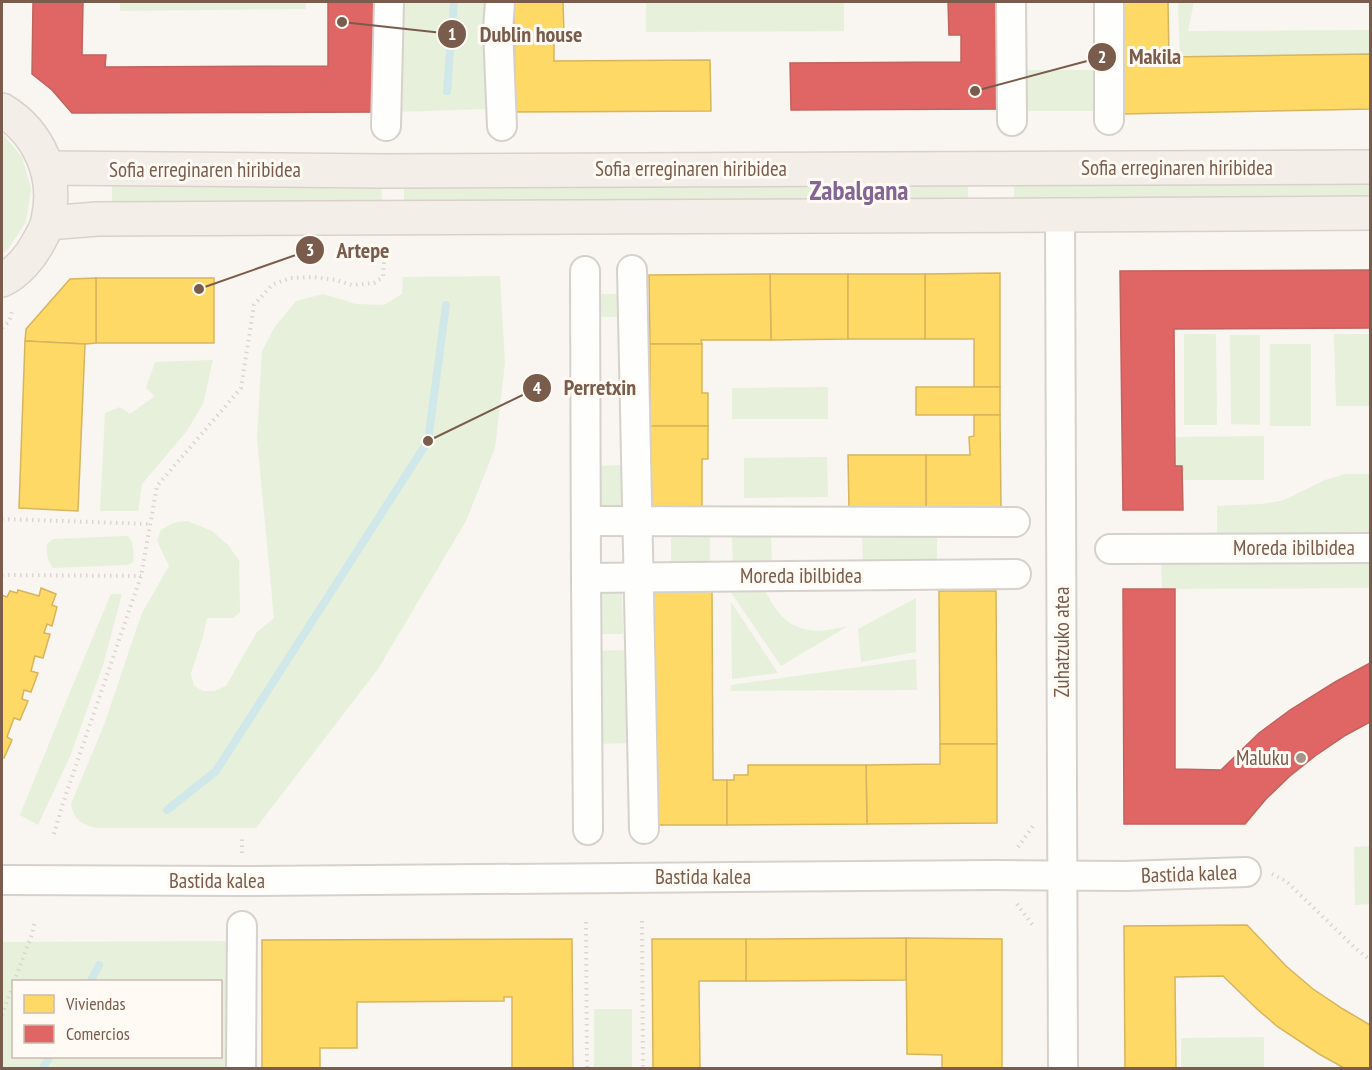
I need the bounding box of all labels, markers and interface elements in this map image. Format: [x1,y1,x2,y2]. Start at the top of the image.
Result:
callout: Dublin house [437,14,594,54]
text: Dublin house [480,20,582,48]
text: 1 [448,22,456,45]
callout: Makila [1087,37,1193,77]
text: Makila [1129,42,1181,70]
text: 2 [1098,45,1106,68]
street label: Sofia erreginaren hiribidea [1081,154,1273,181]
street label: Sofia erreginaren hiribidea [595,155,787,182]
street label: Sofia erreginaren hiribidea [109,156,301,183]
district label: Zabalgana [809,173,909,207]
callout: Artepe [295,230,402,270]
text: Artepe [335,236,390,264]
text: 3 [306,238,314,261]
callout: Perretxin [522,368,648,408]
text: Perretxin [564,373,636,401]
text: 4 [533,376,542,399]
street label: Moreda ibilbidea [1233,534,1355,561]
street label: Moreda ibilbidea [740,562,862,589]
street label: Zuhatzuko atea [1048,587,1075,697]
place label: Maluku [1236,744,1289,771]
marker: Maluku [1294,751,1308,765]
street label: Bastida kalea [1140,858,1238,889]
street label: Bastida kalea [655,863,751,890]
street label: Bastida kalea [169,867,265,894]
legend [12,980,222,1058]
text: Viviendas [65,992,126,1015]
text: Comercios [66,1022,130,1045]

